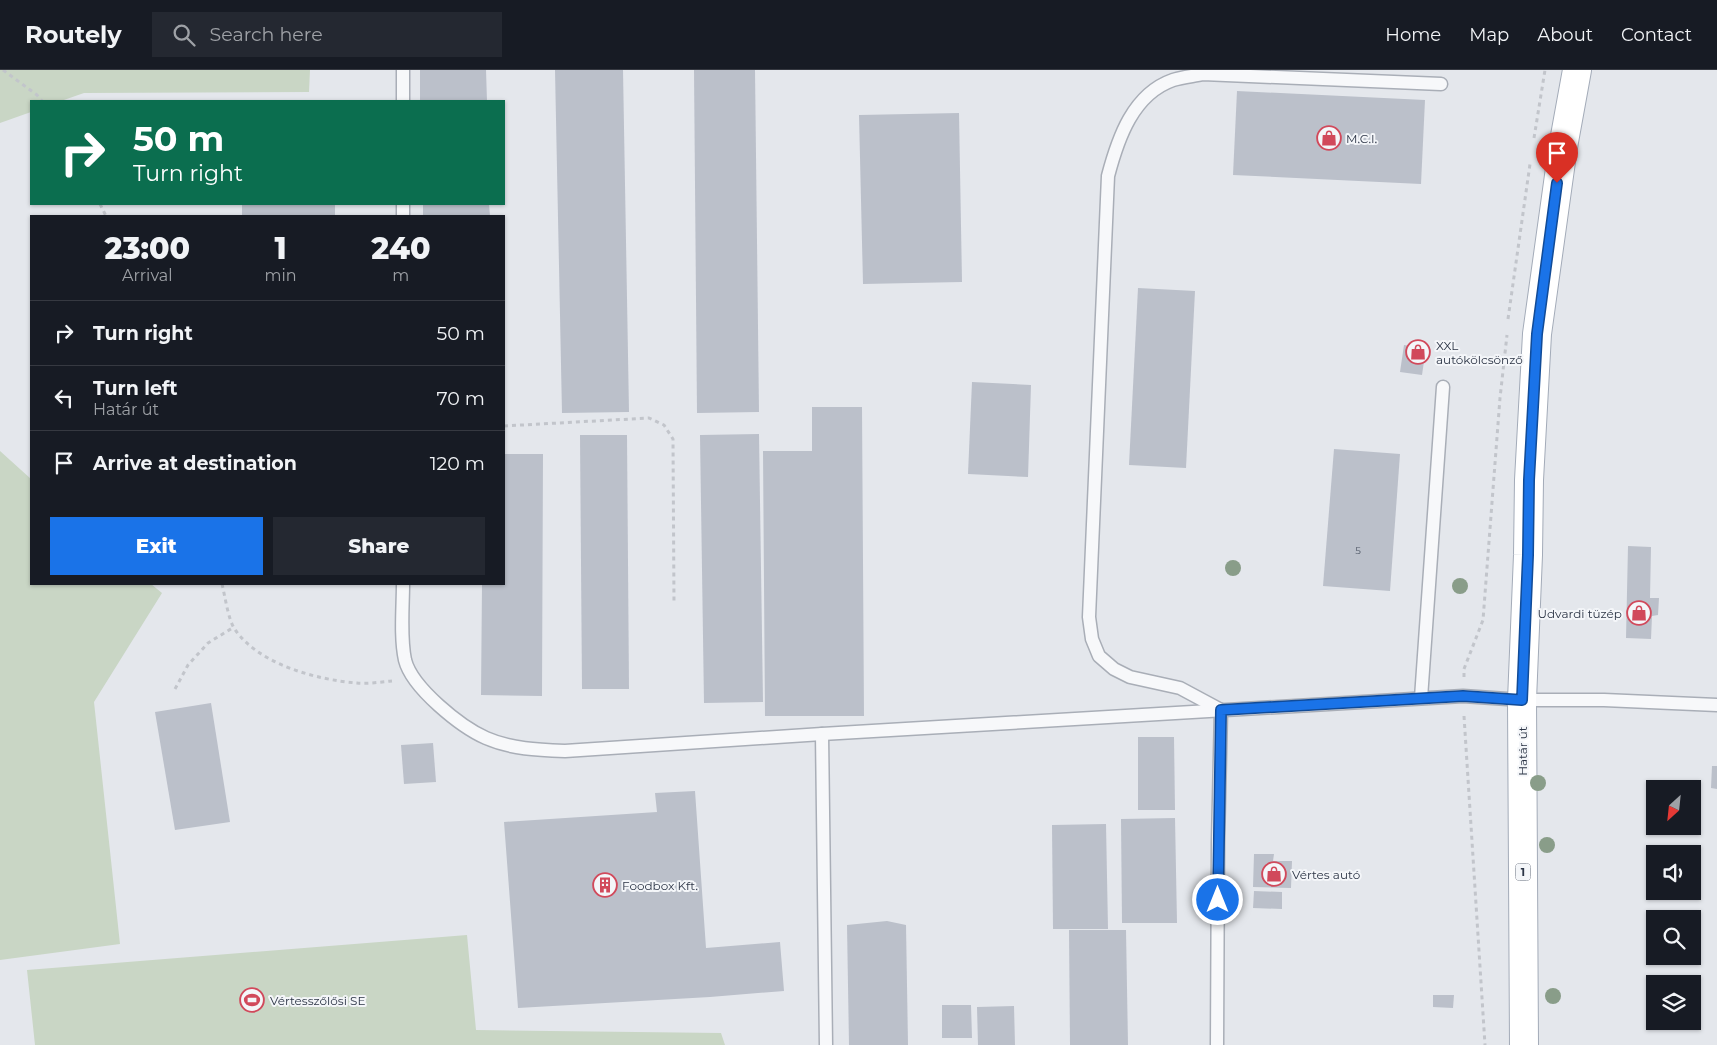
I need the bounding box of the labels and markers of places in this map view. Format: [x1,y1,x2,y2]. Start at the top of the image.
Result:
shop icon: M.C.I. [1316,125,1342,151]
place label: M.C.I. [1346,131,1377,146]
pin [1536,132,1578,183]
place label: XXL autókölcsönző [1436,338,1523,367]
shop icon: XXL autókölcsönző [1405,339,1431,365]
shop icon: Udvardi tüzép [1626,600,1652,626]
place label: Udvardi tüzép [1537,606,1622,621]
shop icon: Vértes autó [1261,861,1287,887]
place label: Vértes autó [1292,867,1360,882]
building icon: Foodbox Kft. [592,872,618,898]
place label: Foodbox Kft. [622,878,698,893]
sports icon: Vértesszőlősi SE [239,987,265,1013]
place label: Vértesszőlősi SE [270,993,366,1008]

